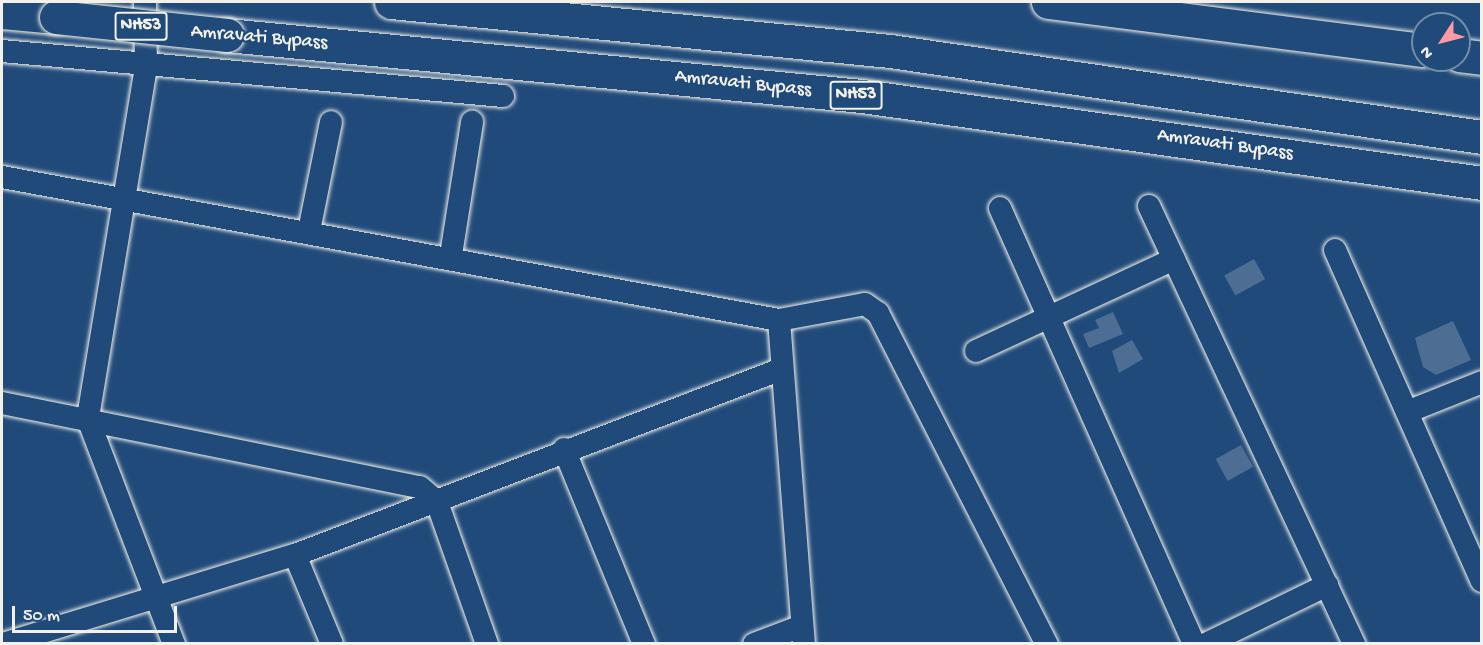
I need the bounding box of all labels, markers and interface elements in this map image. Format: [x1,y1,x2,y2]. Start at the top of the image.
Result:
road number: NH53 [114,11,168,41]
north arrow [1411,12,1471,72]
street label: Amravati Bypass [190,20,328,56]
text: N [1417,42,1438,62]
street label: Amravati Bypass [674,65,812,103]
road number: NH53 [829,80,883,110]
street label: Amravati Bypass [1155,124,1295,166]
scale bar [15,594,180,632]
text: 50 m [23,606,60,627]

